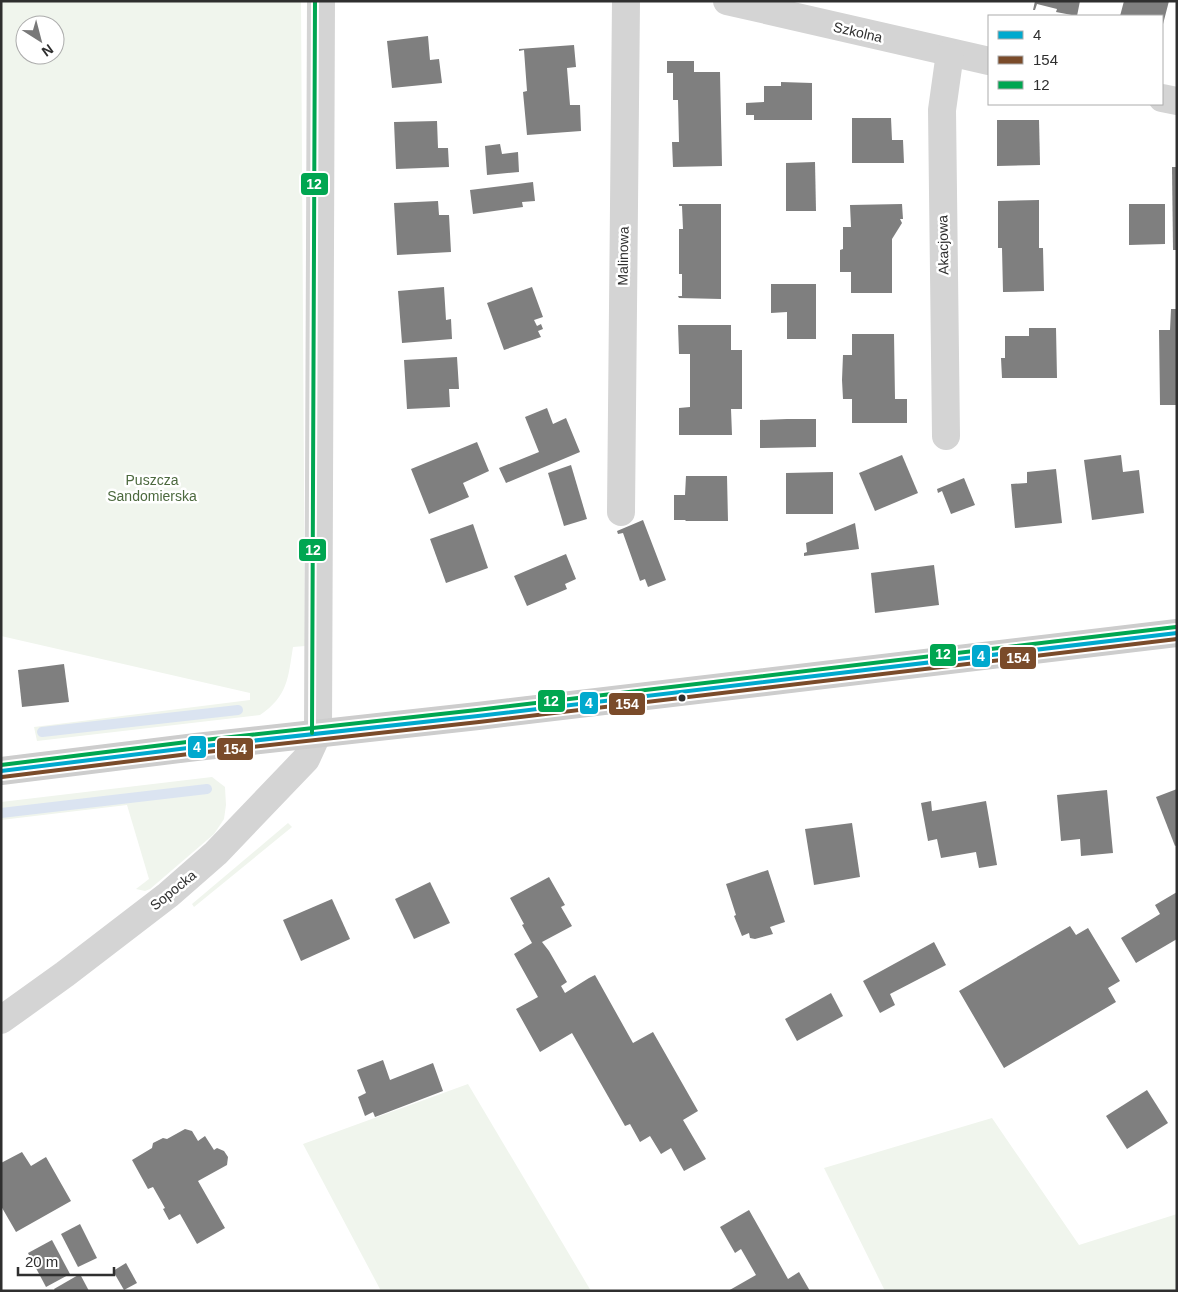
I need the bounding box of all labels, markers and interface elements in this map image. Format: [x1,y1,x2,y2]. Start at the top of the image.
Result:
north arrow [15,15,65,65]
legend [988,15,1163,105]
street label: Szkolna [832,19,884,45]
text: 4 [1033,26,1041,43]
text: N [39,41,56,60]
text: 154 [1033,51,1058,68]
text: 12 [1033,76,1050,93]
line badge: 12 [300,172,329,196]
text: 12 [306,176,322,192]
street label: Akacjowa [934,215,952,275]
street label: Malinowa [614,226,632,286]
park label: Puszcza Sandomierska [107,472,197,504]
line badge: 12 [298,538,327,562]
text: 12 [305,542,321,558]
line badge: 12 [929,643,957,667]
line badge: 4 [971,644,991,668]
text: 12 [935,646,951,662]
line badge: 154 [999,646,1037,670]
text: 4 [977,648,985,664]
text: 154 [1006,650,1030,666]
line badge: 12 [537,689,566,713]
line badge: 4 [579,691,599,715]
line badge: 154 [608,692,646,716]
text: 12 [543,693,559,709]
unlabelled marker [677,693,687,703]
text: 4 [585,695,593,711]
text: 154 [615,696,639,712]
line badge: 4 [187,735,207,759]
line badge: 154 [216,737,254,761]
text: 4 [193,739,201,755]
text: 154 [223,741,247,757]
street label: Sopocka [147,867,199,913]
scale bar [18,1244,114,1276]
text: 20 m [25,1253,58,1270]

